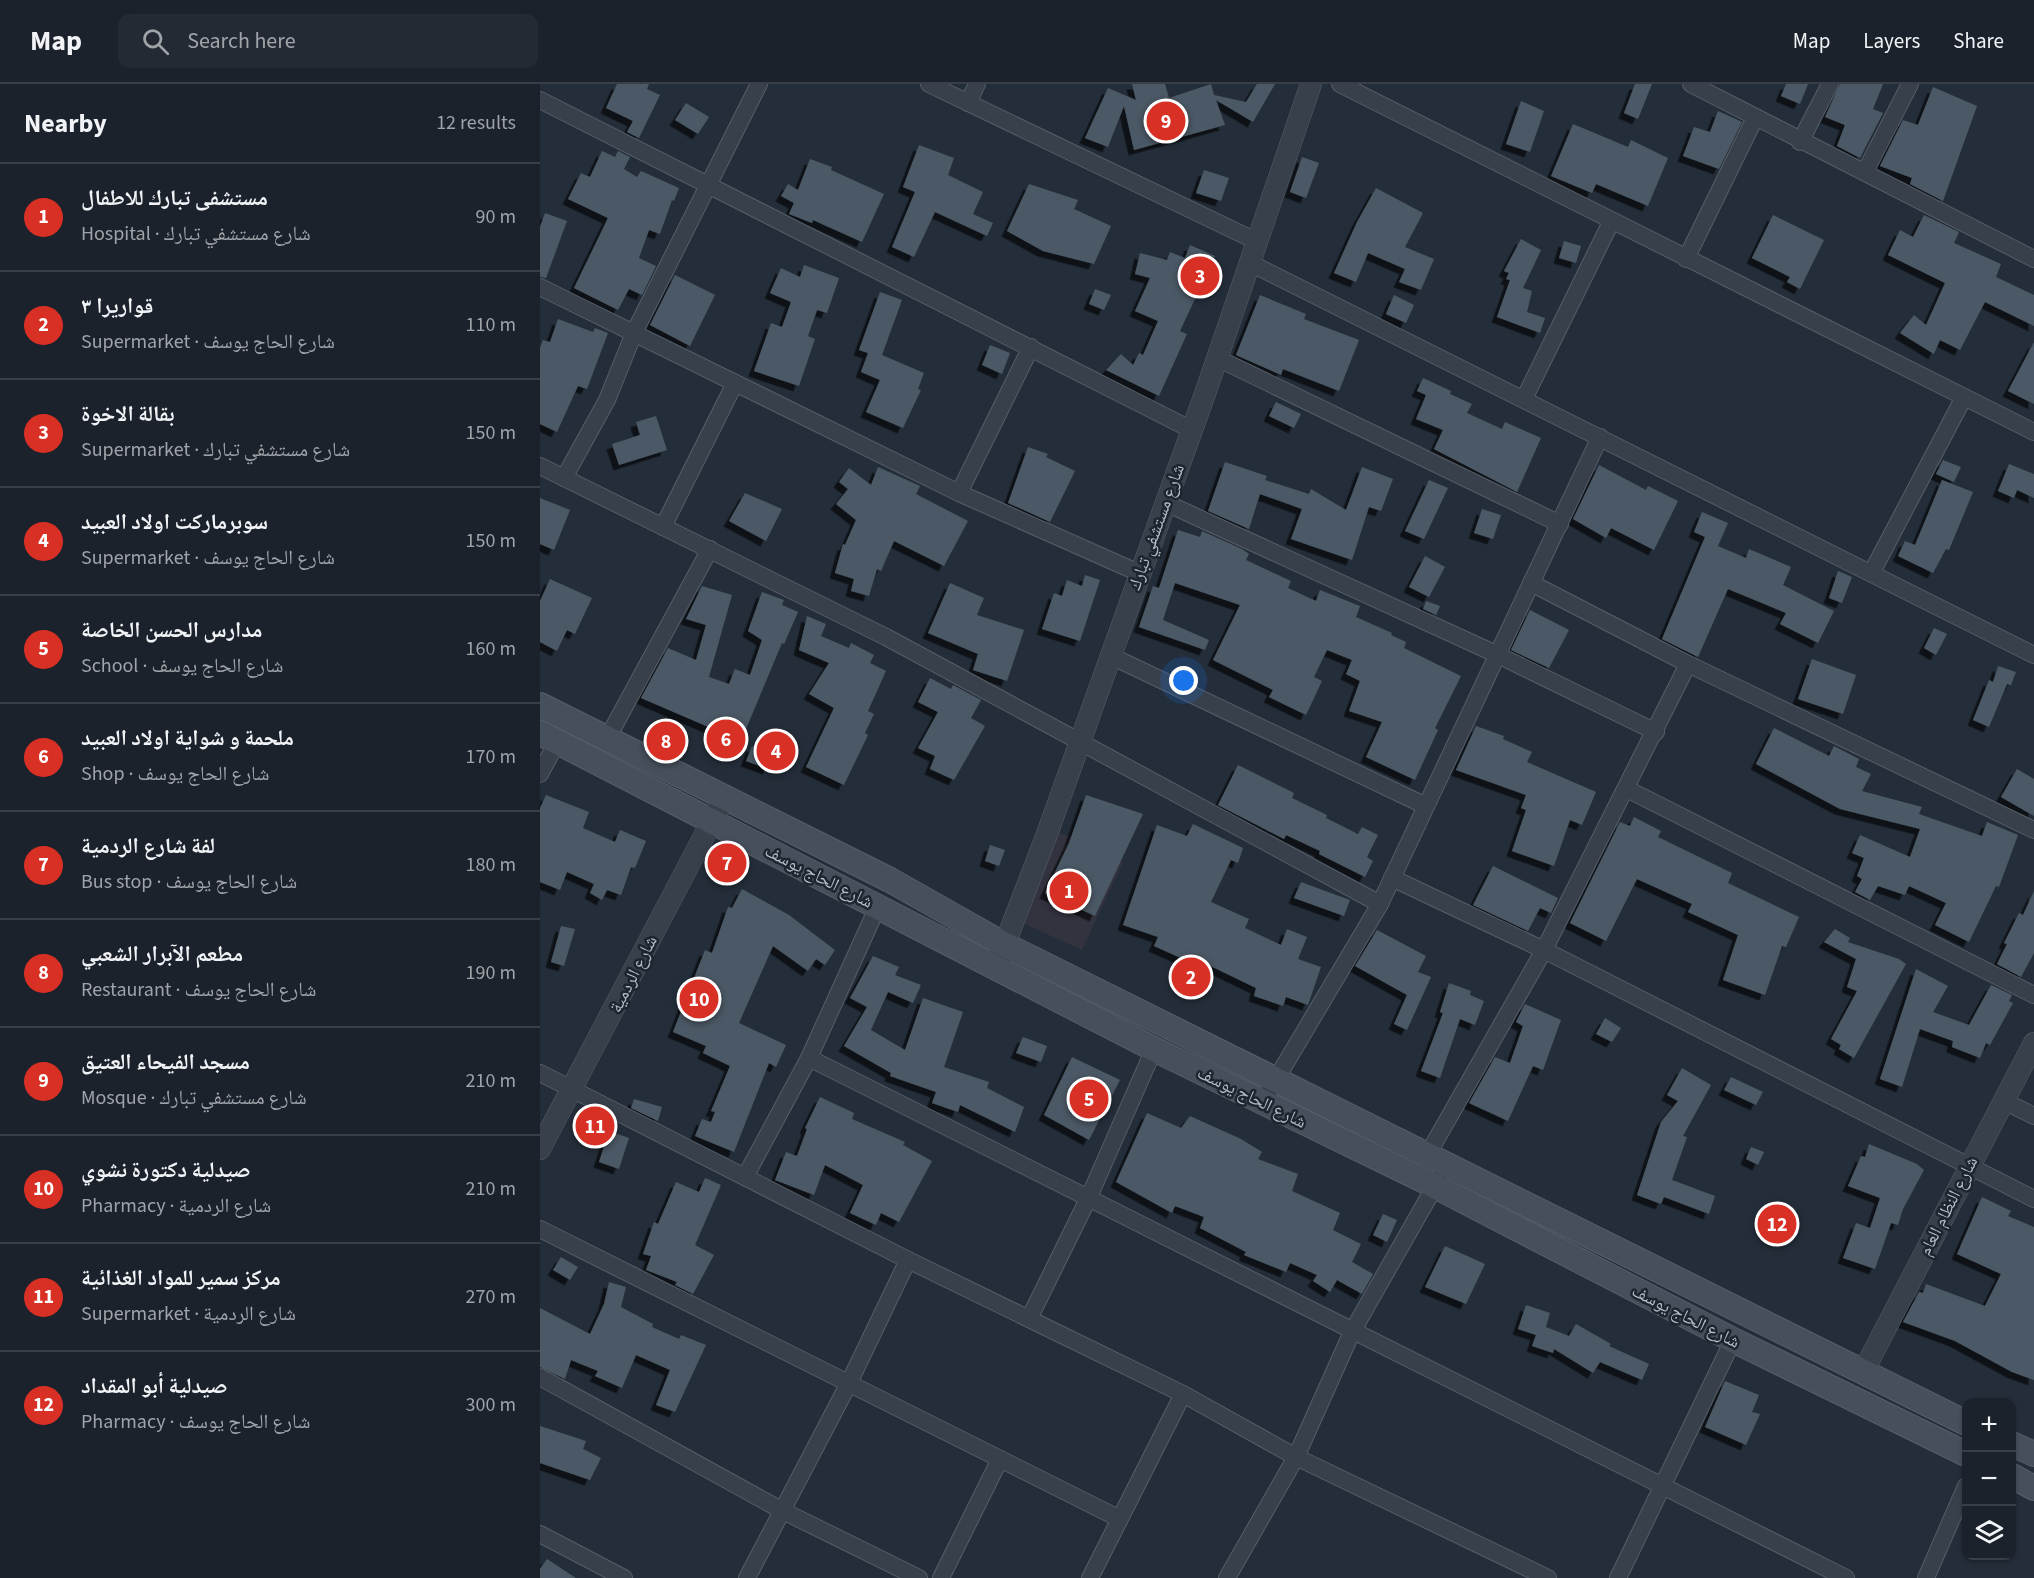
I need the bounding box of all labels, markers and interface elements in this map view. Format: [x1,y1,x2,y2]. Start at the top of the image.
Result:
search box [118,14,538,68]
text: Map [30,21,82,61]
icon: search [139,25,172,58]
text: Search here [187,25,296,57]
text: Map [1793,26,1830,56]
text: Layers [1863,26,1920,56]
text: Share [1953,26,2004,56]
pin: 9 [1146,99,1186,144]
text: Nearby [24,105,107,142]
text: 12 results [436,109,516,137]
text: مستشفى تبارك للاطفال [81,182,268,214]
text: 1 [38,203,49,231]
text: 90 m [476,203,516,231]
text: Hospital · شارع مستشفي تبارك [81,220,311,248]
pin: 3 [1180,254,1220,298]
text: قواريرا ٣ [81,290,153,322]
text: 2 [38,311,49,339]
text: 110 m [466,311,516,339]
text: Supermarket · شارع الحاج يوسف [81,328,335,356]
text: بقالة الاخوة [81,398,175,430]
text: 3 [38,419,49,447]
text: 150 m [466,419,516,447]
text: Supermarket · شارع مستشفي تبارك [81,436,350,464]
street label: شارع مستشفي تبارك [1122,461,1192,594]
text: سوبرماركت اولاد العبيد [81,506,268,538]
text: 4 [38,527,49,555]
text: 150 m [466,527,516,555]
text: Supermarket · شارع الحاج يوسف [81,544,335,572]
text: مدارس الحسن الخاصة [81,614,262,646]
text: 5 [38,635,49,663]
text: 160 m [466,635,516,663]
text: School · شارع الحاج يوسف [81,652,283,680]
your location [1169,666,1198,695]
pin: 6 [706,716,746,762]
pin: 8 [646,718,686,764]
text: ملحمة و شواية اولاد العبيد [81,722,294,754]
pin: 4 [756,728,796,774]
text: 6 [38,743,49,771]
text: 170 m [466,743,516,771]
text: Shop · شارع الحاج يوسف [81,760,269,788]
text: لفة شارع الردمية [81,830,215,862]
street label: شارع الحاج يوسف [760,838,877,915]
pin: 7 [708,840,747,886]
text: 7 [38,851,49,879]
text: 180 m [466,851,516,879]
text: Bus stop · شارع الحاج يوسف [81,868,297,896]
pin: 1 [1050,868,1088,914]
street label: شارع الردمية [603,931,664,1017]
text: مطعم الآبرار الشعبي [81,938,243,970]
pin: 2 [1172,954,1210,1000]
text: 8 [38,959,49,987]
text: 190 m [466,959,516,987]
text: Restaurant · شارع الحاج يوسف [81,976,316,1004]
pin: 10 [680,976,718,1022]
text: مسجد الفيحاء العتيق [81,1046,250,1078]
street label: شارع الحاج يوسف [1193,1060,1311,1135]
text: 9 [38,1067,49,1095]
text: 210 m [466,1067,516,1095]
pin: 5 [1070,1076,1108,1122]
text: Mosque · شارع مستشفي تبارك [81,1084,307,1112]
pin: 11 [576,1104,614,1148]
street label: شارع النظام العام [1913,1152,1984,1260]
text: صيدلية دكتورة نشوي [81,1154,251,1186]
text: 10 [33,1175,54,1203]
text: 210 m [466,1175,516,1203]
text: Pharmacy · شارع الردمية [81,1192,271,1220]
pin: 12 [1758,1202,1796,1246]
text: مركز سمير للمواد الغذائية [81,1262,281,1294]
street label: شارع الحاج يوسف [1627,1278,1744,1355]
text: 11 [33,1283,54,1311]
text: 270 m [466,1283,516,1311]
text: Supermarket · شارع الردمية [81,1300,296,1328]
text: صيدلية أبو المقداد [81,1370,228,1402]
text: 12 [33,1391,54,1419]
text: 300 m [466,1391,516,1419]
map controls [1962,1398,2016,1560]
button: + [1962,1398,2016,1452]
text: Pharmacy · شارع الحاج يوسف [81,1408,310,1436]
button: − [1962,1452,2016,1506]
button: layers [1962,1506,2016,1560]

